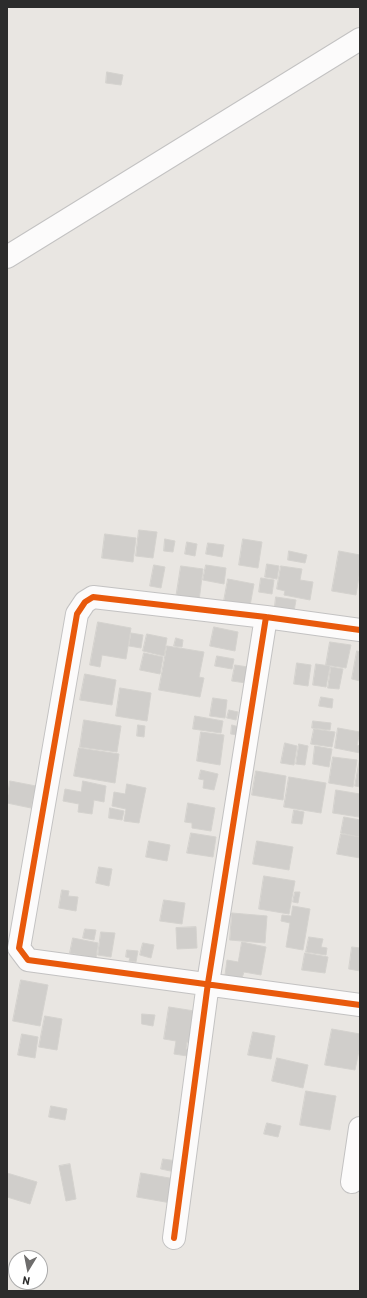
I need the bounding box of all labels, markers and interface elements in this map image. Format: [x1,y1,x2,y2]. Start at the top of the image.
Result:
north arrow [8,1250,48,1290]
text: N [21,1274,31,1288]

